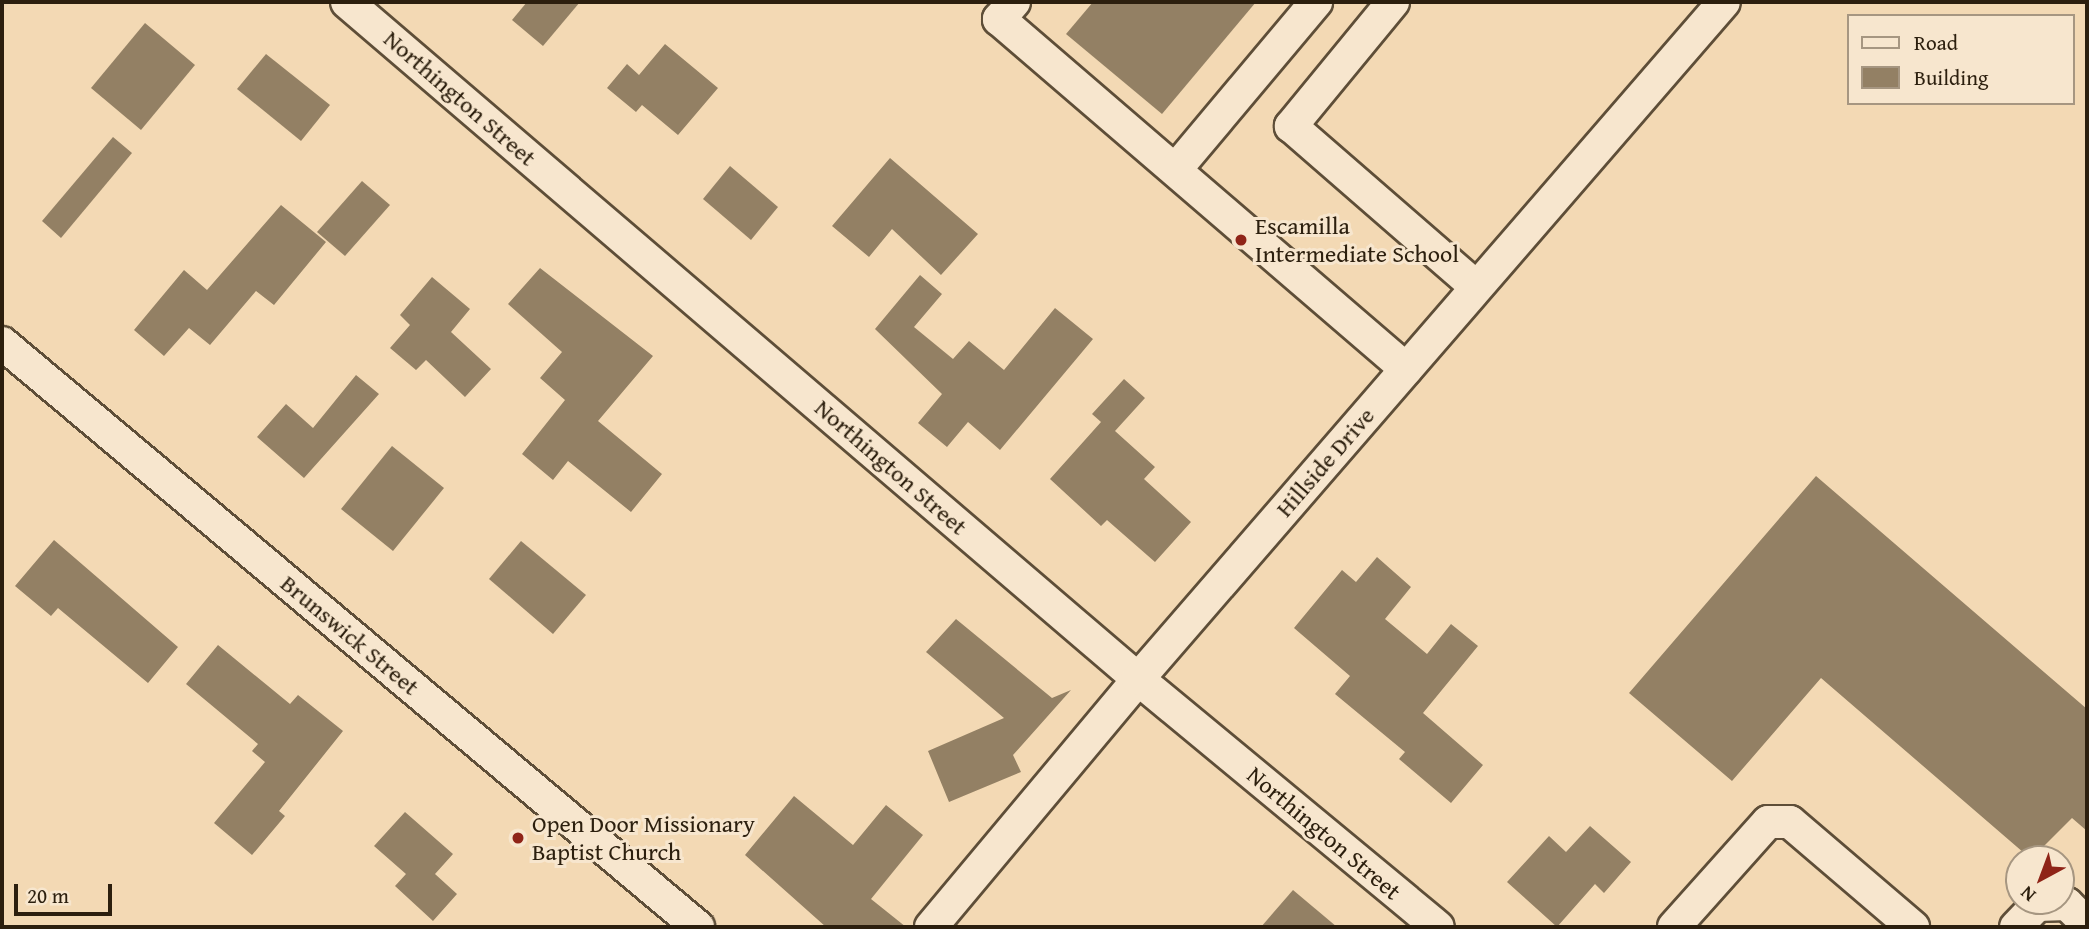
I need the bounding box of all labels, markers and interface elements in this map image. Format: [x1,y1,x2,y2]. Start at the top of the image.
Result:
legend [1848,14,2075,105]
street label: Northington Street [378,24,542,172]
text: Road [1914,27,1958,58]
text: Building [1914,62,1988,93]
place label: Escamilla Intermediate School [1255,212,1459,268]
marker: Escamilla Intermediate School [1233,232,1249,248]
street label: Northington Street [809,393,973,541]
street label: Hillside Drive [1270,401,1380,523]
street label: Brunswick Street [275,569,425,701]
street label: Northington Street [1241,760,1407,906]
place label: Open Door Missionary Baptist Church [532,810,755,866]
marker: Open Door Missionary Baptist Church [510,830,526,846]
north arrow [2005,845,2075,915]
scale bar [18,870,116,914]
text: 20 m [27,880,69,911]
text: N [2014,880,2042,909]

